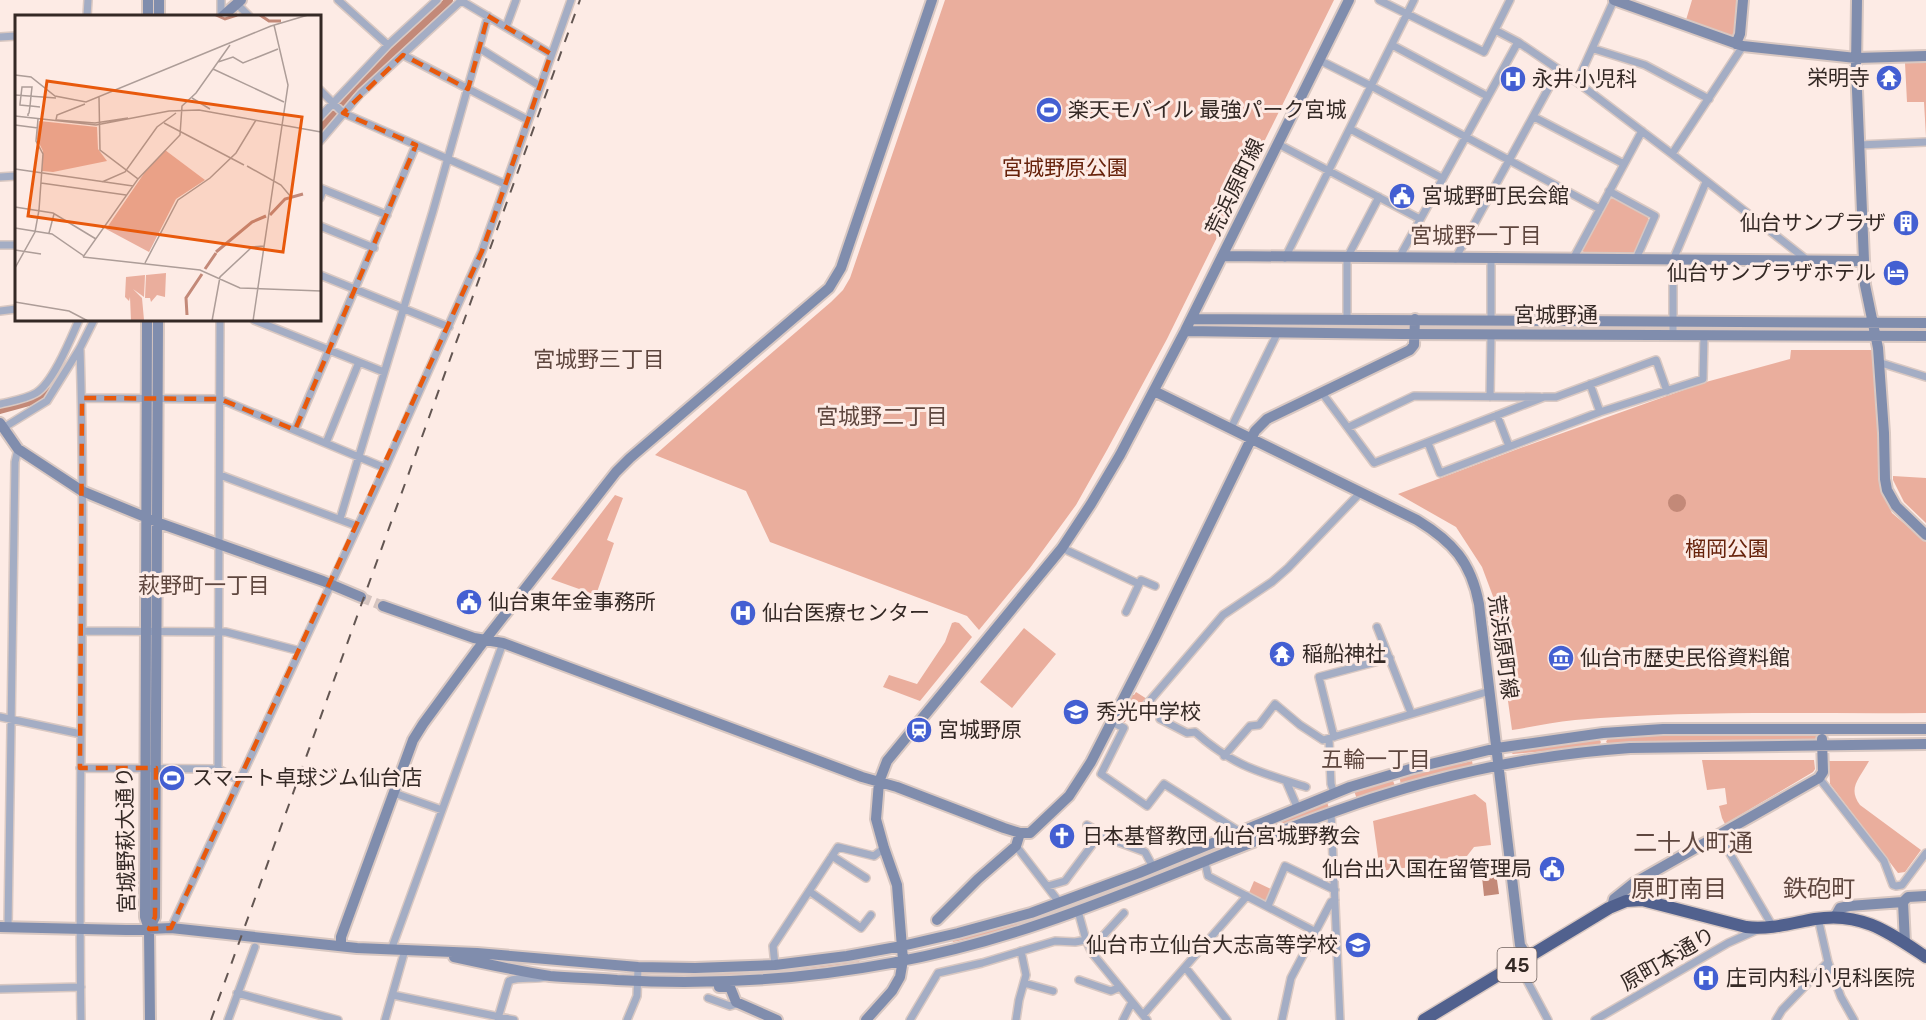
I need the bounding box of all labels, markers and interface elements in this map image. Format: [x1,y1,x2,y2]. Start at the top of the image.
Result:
inset map [15,15,321,321]
temple icon: 栄明寺 [1874,63,1904,93]
hospital icon: 永井小児科 [1498,64,1528,94]
place label: 栄明寺 [1807,64,1870,92]
place label: 永井小児科 [1532,65,1637,93]
sports icon: 楽天モバイル 最強パーク宮城 [1034,95,1064,125]
place label: 楽天モバイル 最強パーク宮城 [1068,96,1347,124]
street label: 荒浜原町線 [1199,134,1271,240]
park label: 宮城野原公園 [1002,154,1128,182]
public building icon: 宮城野町民会館 [1387,181,1417,211]
place label: 宮城野町民会館 [1422,182,1569,210]
building icon: 仙台サンプラザ [1891,208,1921,238]
place label: 仙台サンプラザ [1740,209,1886,237]
district label: 宮城野一丁目 [1410,221,1542,250]
hotel icon: 仙台サンプラザホテル [1881,258,1911,288]
place label: 仙台サンプラザホテル [1667,259,1876,287]
street label: 宮城野通 [1514,301,1598,329]
district label: 宮城野三丁目 [533,345,665,374]
district label: 宮城野二丁目 [816,402,948,431]
park label: 榴岡公園 [1685,535,1769,563]
district label: 萩野町一丁目 [138,571,270,600]
public building icon: 仙台東年金事務所 [454,587,484,617]
place label: 仙台東年金事務所 [488,588,656,616]
street label: 荒浜原町線 [1482,593,1524,701]
hospital icon: 仙台医療センター [728,598,758,628]
place label: 仙台医療センター [762,599,930,627]
temple icon: 稲船神社 [1267,639,1297,669]
place label: 稲船神社 [1302,640,1386,668]
museum icon: 仙台市歴史民俗資料館 [1546,643,1576,673]
place label: 仙台市歴史民俗資料館 [1580,644,1790,672]
school or university icon: 秀光中学校 [1061,697,1091,727]
place label: 秀光中学校 [1096,698,1201,726]
station icon: 宮城野原 [904,715,934,745]
place label: 宮城野原 [938,716,1022,744]
district label: 五輪一丁目 [1321,745,1431,774]
sports icon: スマート卓球ジム仙台店 [157,763,187,793]
place label: スマート卓球ジム仙台店 [192,764,422,792]
street label: 宮城野萩大通り [111,766,141,914]
church icon: 日本基督教団 仙台宮城野教会 [1047,821,1077,851]
place label: 日本基督教団 仙台宮城野教会 [1082,822,1361,850]
district label: 二十人町通 [1633,827,1753,858]
public building icon: 仙台出入国在留管理局 [1537,854,1567,884]
place label: 仙台出入国在留管理局 [1322,855,1532,883]
district label: 原町南目 [1631,873,1727,904]
district label: 鉄砲町 [1783,873,1855,904]
street label: 原町本通り [1616,921,1720,997]
school or university icon: 仙台市立仙台大志高等学校 [1343,930,1373,960]
place label: 仙台市立仙台大志高等学校 [1086,931,1338,959]
road number: 45 [1498,948,1537,982]
hospital icon: 庄司内科小児科医院 [1691,963,1721,993]
place label: 庄司内科小児科医院 [1726,964,1915,992]

